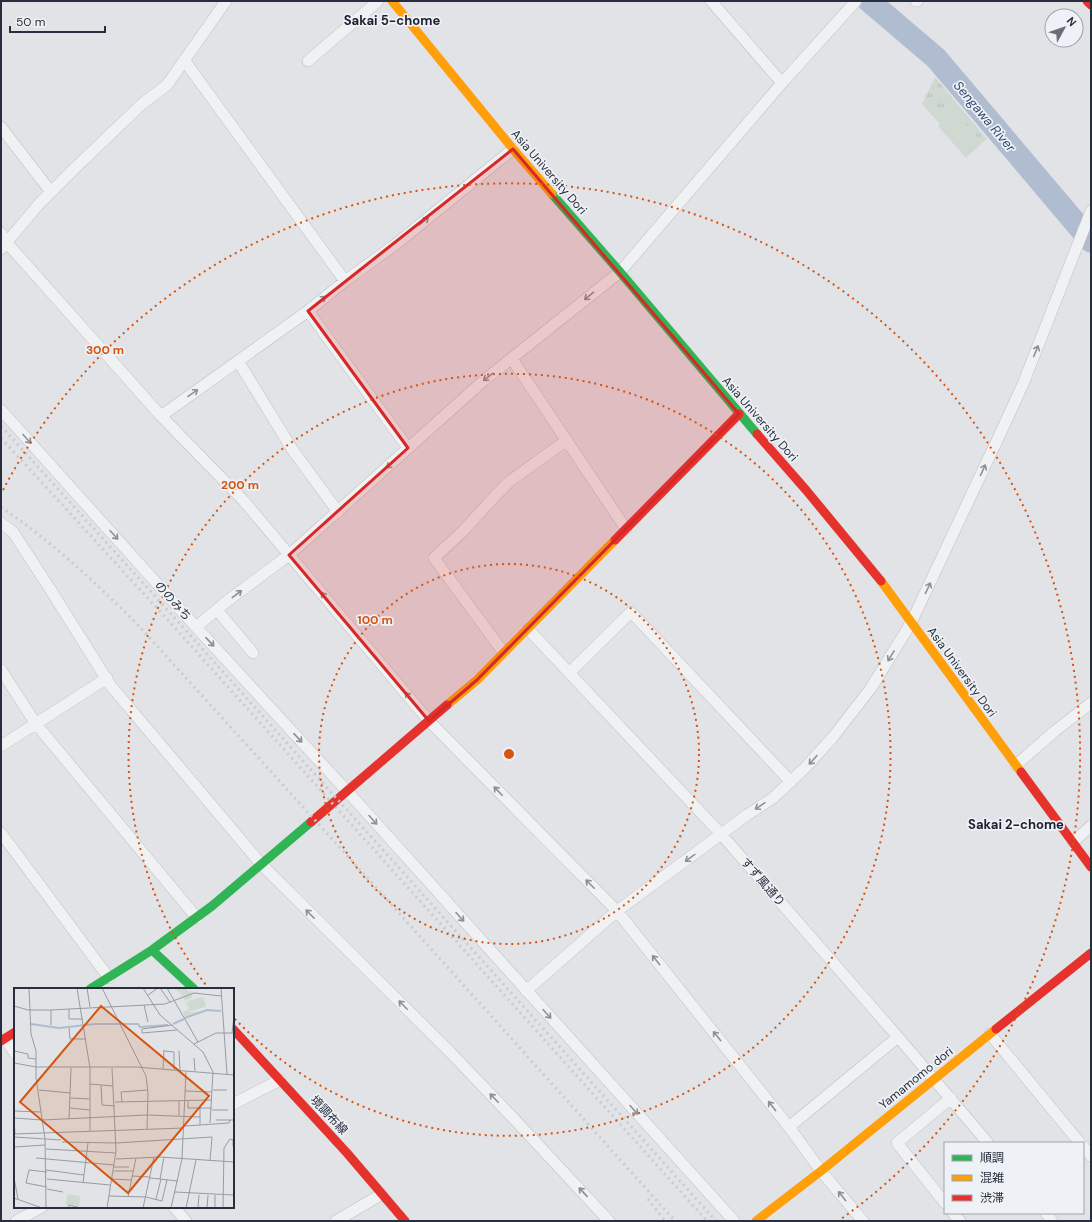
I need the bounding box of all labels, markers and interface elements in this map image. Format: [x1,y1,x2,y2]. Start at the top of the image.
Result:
scale bar [10,8,105,34]
north arrow [1044,8,1084,48]
district label: Sakai 5-chome [344,12,440,29]
text: 50 m [16,14,45,30]
text: N [1064,14,1080,29]
water label: Sengawa River [950,77,1020,156]
street label: Asia University Dori [508,126,590,218]
one-way arrow [418,217,429,226]
one-way arrow [584,292,595,301]
one-way arrow [315,296,326,305]
text: 300 m [86,342,124,358]
one-way arrow [1033,346,1040,358]
one-way arrow [482,373,493,382]
street label: Asia University Dori [719,373,801,465]
one-way arrow [187,389,198,397]
one-way arrow [22,433,31,443]
one-way arrow [386,459,396,468]
one-way arrow [980,464,987,476]
text: 200 m [221,477,259,493]
one-way arrow [109,530,119,540]
street label: ののみち [151,578,195,624]
one-way arrow [925,582,932,594]
one-way arrow [232,590,243,598]
one-way arrow [321,592,330,603]
text: 100 m [357,612,393,628]
street label: Asia University Dori [924,624,1000,720]
one-way arrow [206,637,215,648]
one-way arrow [887,650,895,661]
one-way arrow [405,692,414,702]
one-way arrow [293,733,303,743]
centre of rings [502,747,516,761]
one-way arrow [808,754,817,765]
one-way arrow [493,786,503,796]
one-way arrow [754,803,766,811]
one-way arrow [369,815,378,826]
district label: Sakai 2-chome [968,816,1064,833]
one-way arrow [684,853,695,862]
street label: すず風通り [737,854,789,910]
one-way arrow [585,879,595,889]
one-way arrow [305,909,315,919]
one-way arrow [455,912,465,922]
one-way arrow [651,954,660,965]
inset map [14,988,234,1208]
one-way arrow [398,1000,408,1010]
one-way arrow [542,1009,552,1019]
one-way arrow [712,1030,721,1041]
street label: Yamamomo dori [876,1043,956,1113]
street label: 境調布線 [307,1092,351,1138]
one-way arrow [489,1093,499,1103]
one-way arrow [768,1101,777,1112]
one-way arrow [629,1105,638,1115]
legend [944,1142,1084,1214]
text: 順調 [980,1150,1004,1166]
text: 混雑 [980,1170,1004,1186]
one-way arrow [578,1187,588,1197]
one-way arrow [838,1190,847,1201]
text: 渋滞 [980,1190,1004,1206]

